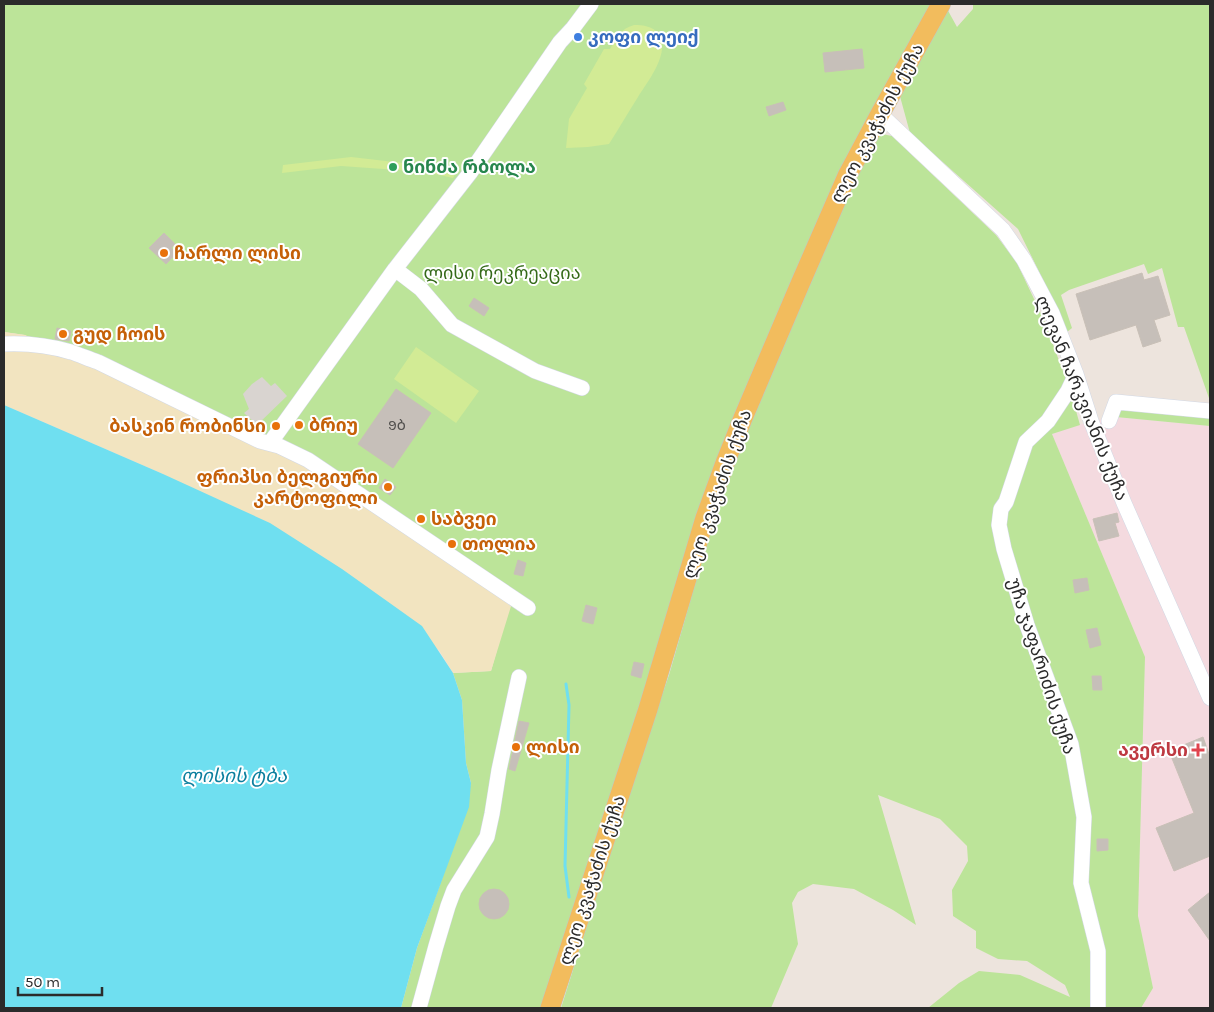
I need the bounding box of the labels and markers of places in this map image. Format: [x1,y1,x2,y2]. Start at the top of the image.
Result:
place label: კოფი ლეიქ [588,26,699,48]
marker: კოფი ლეიქ [572,31,584,43]
place label: ნინძა რბოლა [403,156,536,178]
marker: ნინძა რბოლა [387,161,399,173]
place label: ჩარლი ლისი [174,242,301,264]
marker: ჩარლი ლისი [158,247,170,259]
place label: გუდ ჩოის [73,323,165,345]
marker: გუდ ჩოის [57,328,69,340]
place label: ბრიუ [309,414,358,436]
place label: ბასკინ რობინსი [109,415,266,437]
marker: ბრიუ [293,419,305,431]
marker: ბასკინ რობინსი [270,420,282,432]
place label: ფრიპსი ბელგიური კარტოფილი [197,466,378,509]
marker: ფრიპსი ბელგიური კარტოფილი [382,481,394,493]
place label: საბვეი [431,508,497,530]
marker: საბვეი [415,513,427,525]
place label: თოლია [462,533,536,555]
marker: თოლია [446,538,458,550]
place label: ლისი [526,736,580,758]
place label: ავერსი [1118,739,1188,761]
marker: ლისი [510,741,522,753]
marker: ავერსი [1192,744,1204,756]

